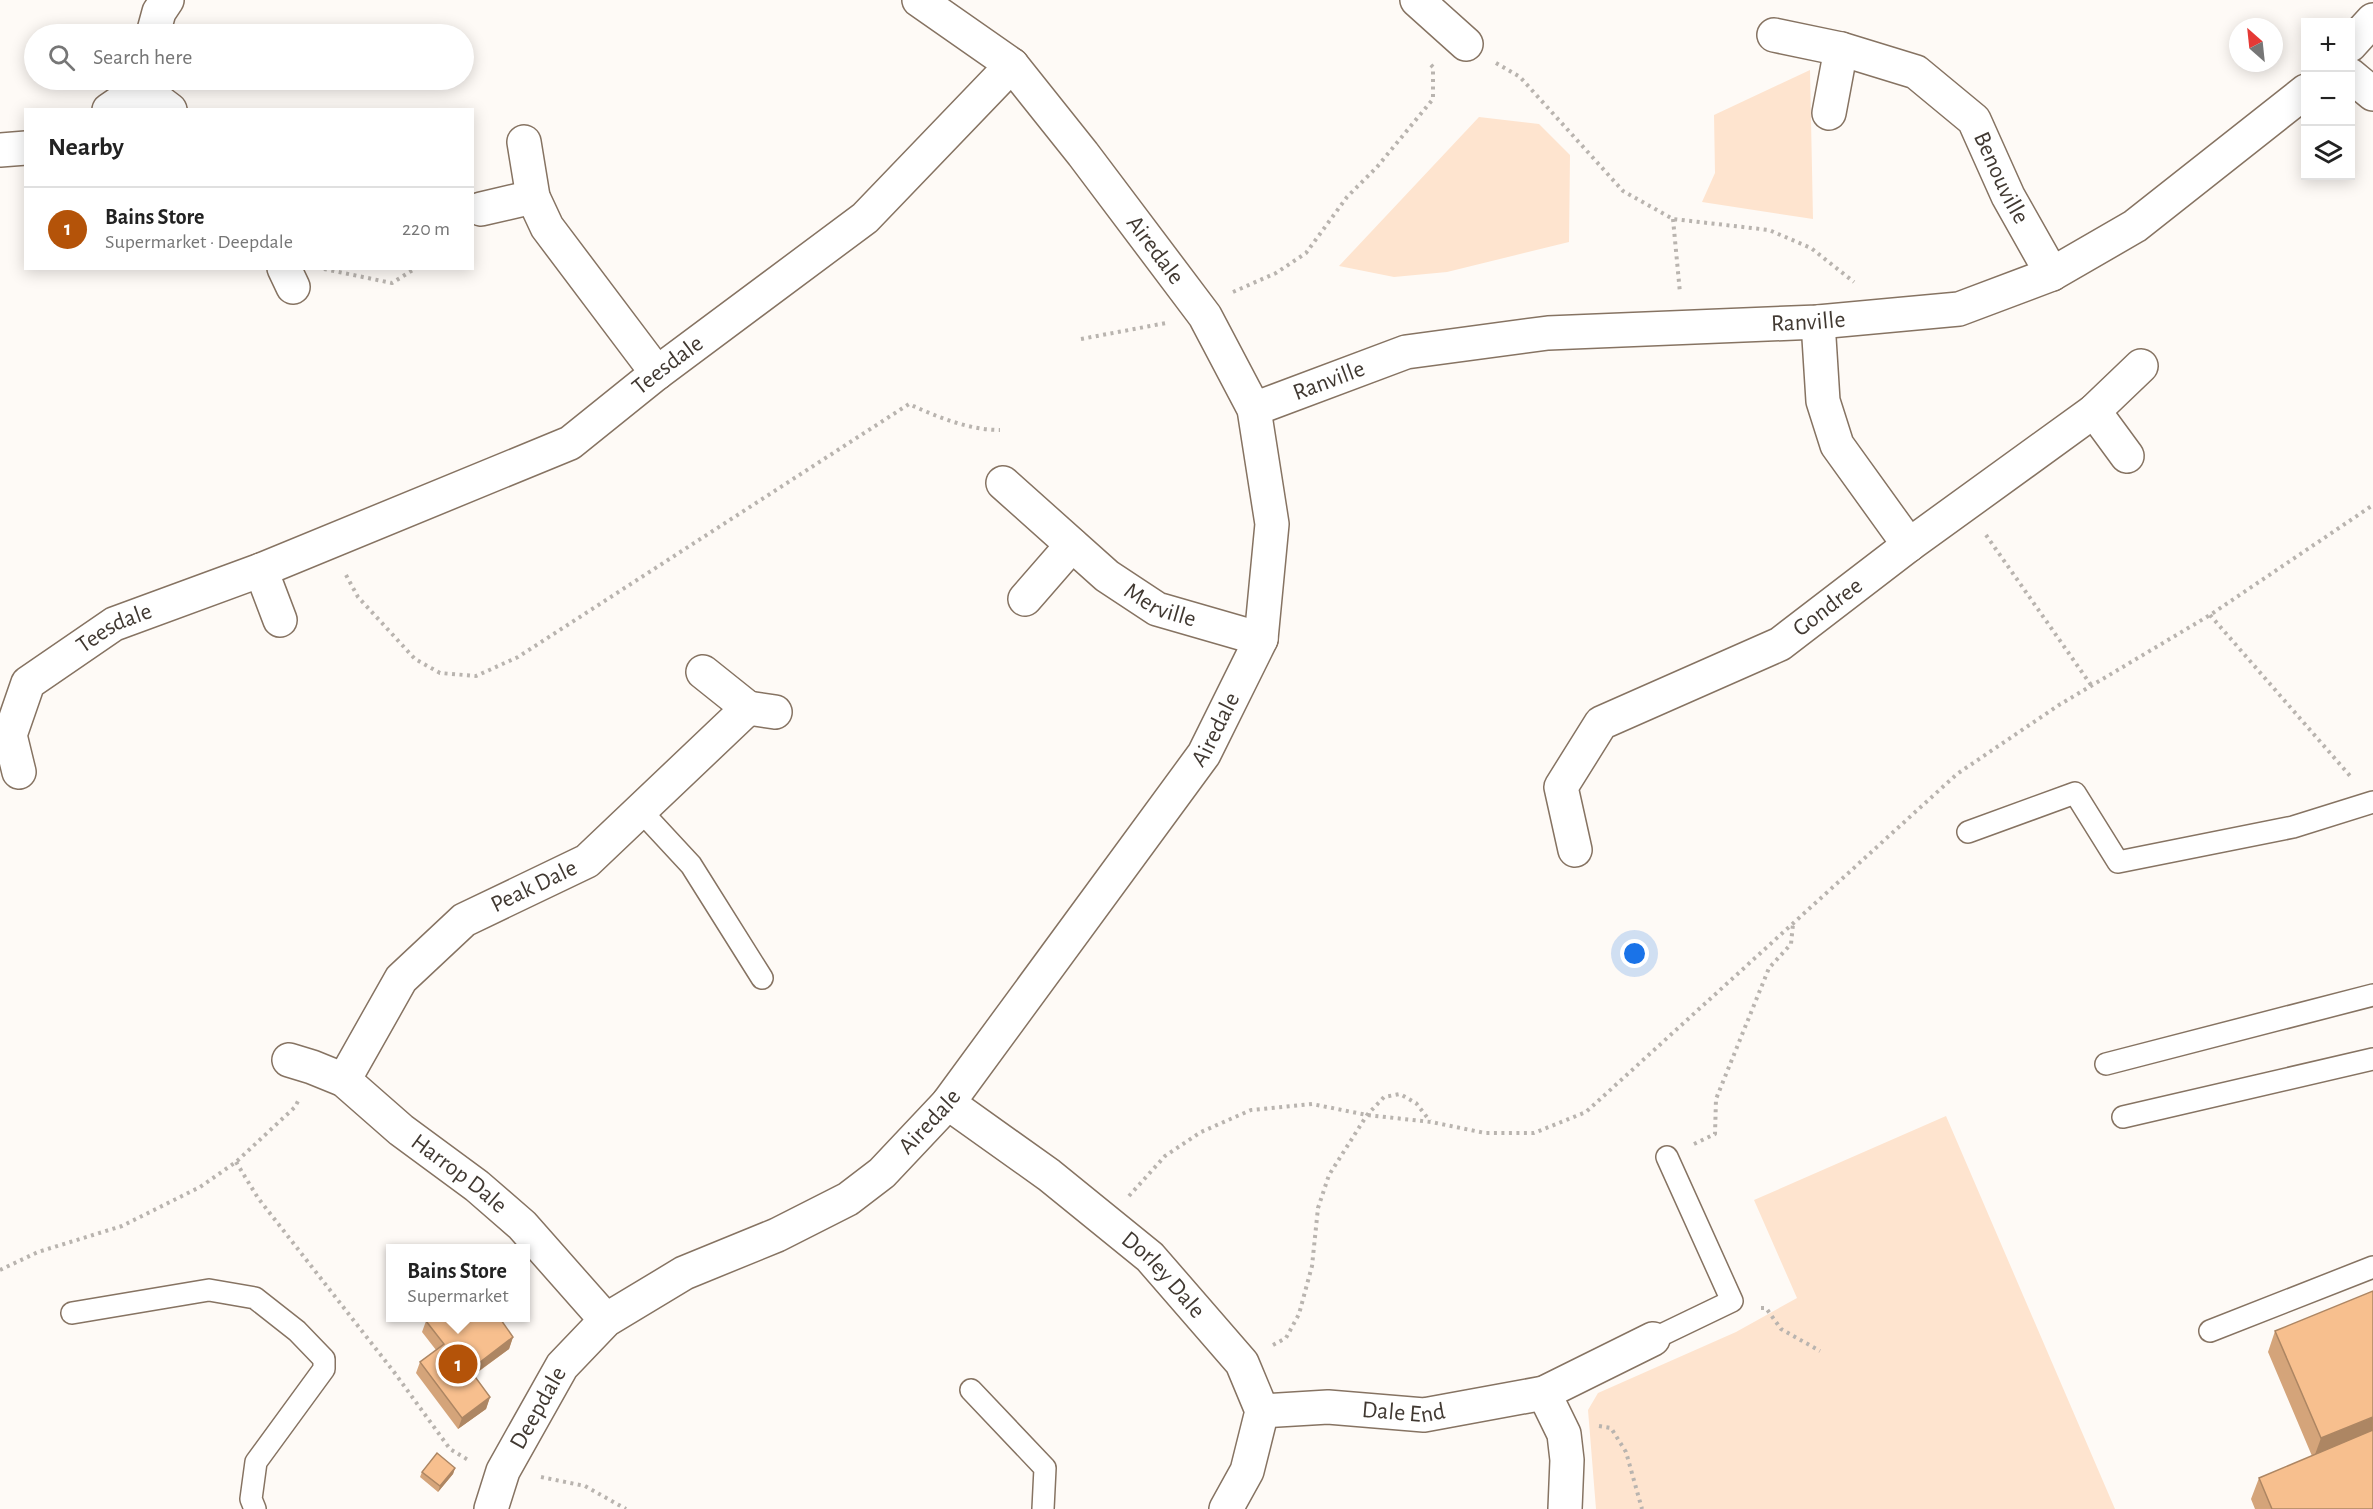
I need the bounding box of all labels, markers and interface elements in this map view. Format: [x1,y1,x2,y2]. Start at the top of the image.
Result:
north arrow [2229,18,2283,72]
map controls [2301,18,2355,180]
button: + [2301,18,2355,72]
search box [24,24,474,90]
icon: search [45,41,78,74]
text: Search here [93,46,192,68]
button: − [2301,72,2355,126]
button: layers [2301,126,2355,180]
street label: Benouville [1969,128,2033,228]
text: Nearby [48,134,124,160]
text: Bains Store [105,206,204,228]
street label: Airedale [1122,211,1188,289]
text: 1 [64,219,71,239]
text: 220 m [402,219,450,239]
text: Supermarket · Deepdale [105,232,293,252]
street label: Ranville [1770,308,1846,336]
street label: Teesdale [628,331,708,400]
street label: Ranville [1290,357,1368,405]
street label: Gondree [1789,573,1867,641]
street label: Merville [1120,579,1199,632]
street label: Teesdale [72,599,155,658]
street label: Airedale [1187,689,1244,771]
street label: Peak Dale [487,856,581,917]
your location [1620,939,1649,968]
street label: Airedale [894,1085,966,1159]
street label: Harrop Dale [406,1130,511,1218]
street label: Dorley Dale [1117,1227,1209,1323]
popup [386,1244,530,1322]
text: Bains Store [407,1260,507,1282]
text: Supermarket [407,1286,509,1306]
pin: 1 [438,1342,478,1386]
street label: Deepdale [506,1363,571,1453]
street label: Dale End [1361,1398,1447,1427]

